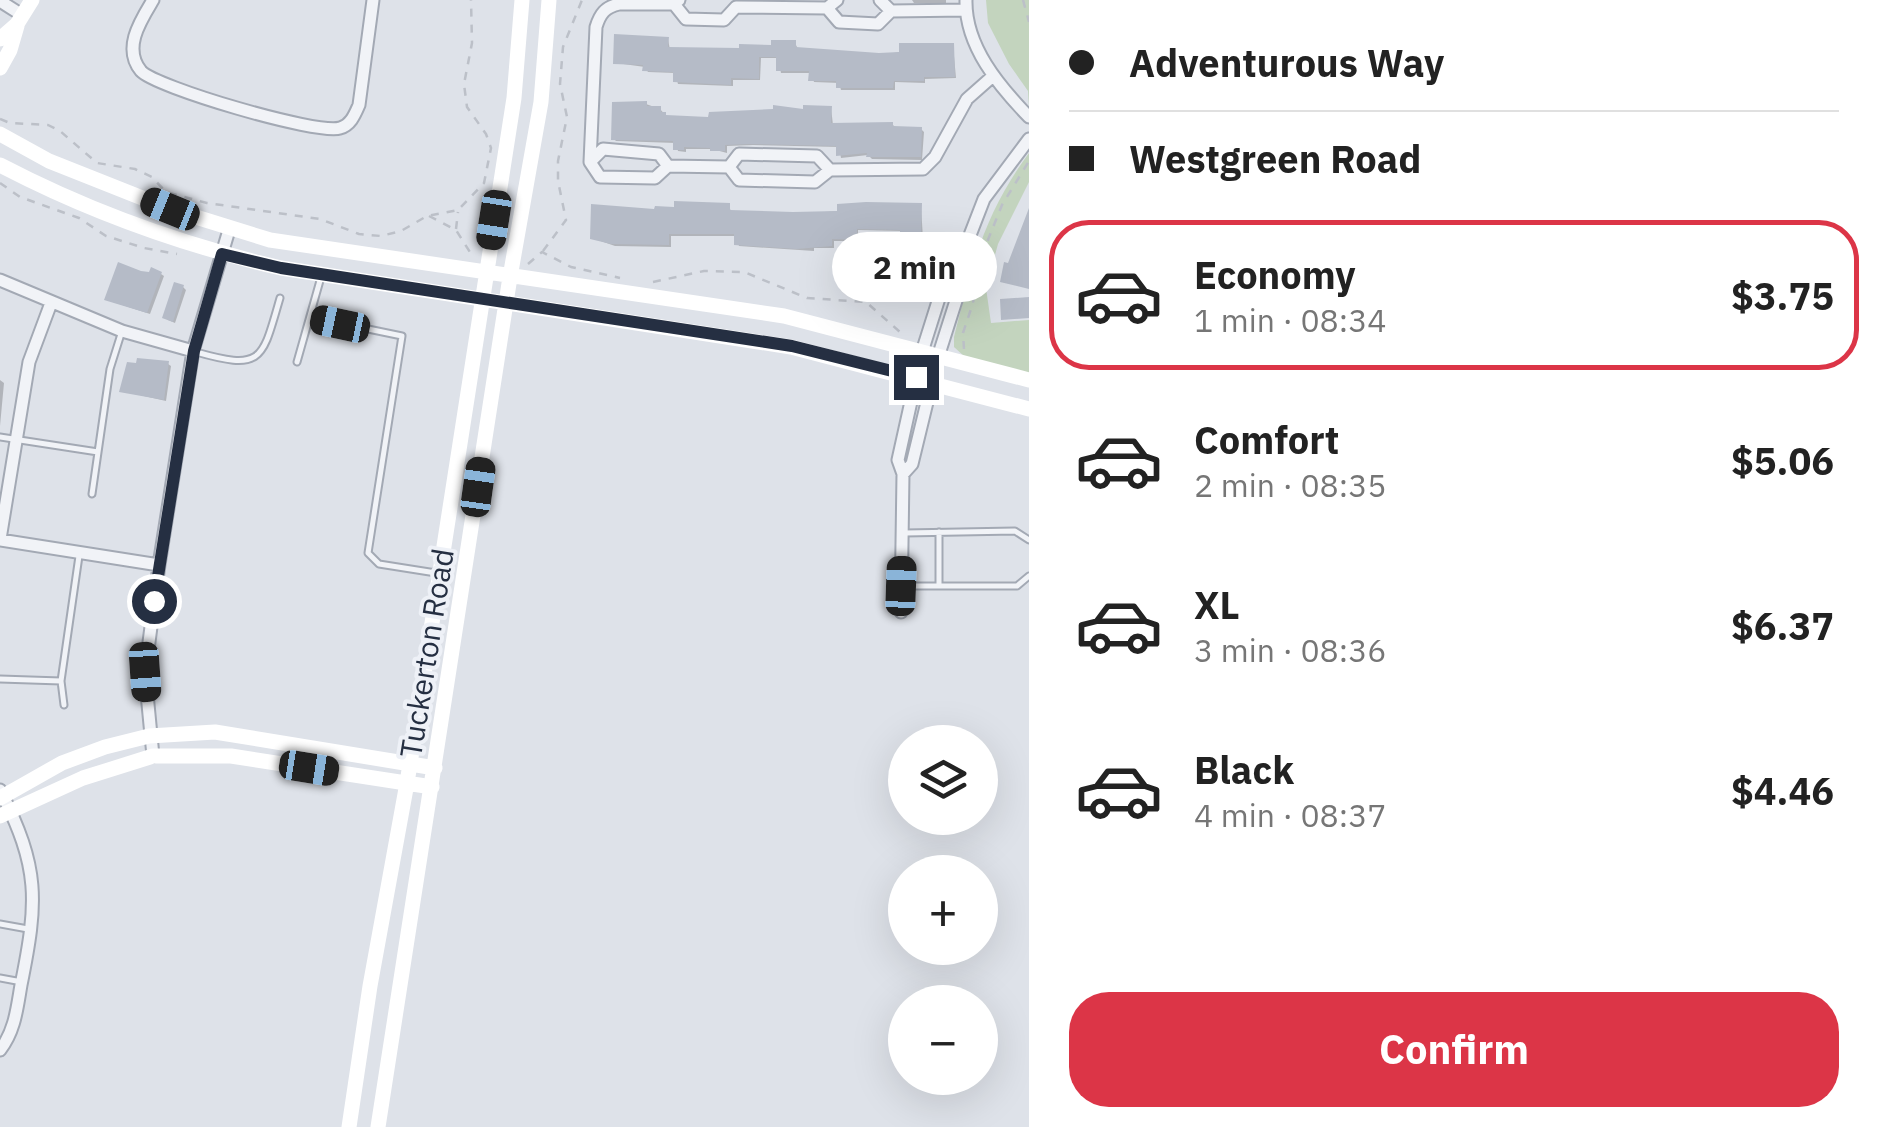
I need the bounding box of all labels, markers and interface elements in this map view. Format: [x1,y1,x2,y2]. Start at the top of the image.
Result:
text: Adventurous Way [1129,38,1444,87]
text: Westgreen Road [1129,134,1421,183]
car [137,184,203,234]
car [474,188,514,252]
callout: 2 min [834,232,998,302]
text: 2 min [873,246,956,288]
icon: car [1074,250,1164,340]
text: Economy [1194,250,1356,299]
text: $3.75 [1731,271,1834,320]
text: 1 min · 08:34 [1194,299,1387,341]
car [308,303,372,345]
route end [894,355,939,400]
icon: car [1074,415,1164,505]
text: Comfort [1194,415,1339,464]
text: $5.06 [1731,436,1834,485]
car [459,455,497,519]
text: 2 min · 08:35 [1194,464,1387,506]
street label: Tuckerton Road [390,546,462,760]
car [885,555,917,617]
route start [132,579,177,624]
icon: car [1074,580,1164,670]
text: XL [1194,580,1240,629]
text: $6.37 [1731,601,1834,650]
text: 3 min · 08:36 [1194,629,1387,671]
car [128,641,162,703]
map controls [888,725,998,1095]
button: layers [888,725,998,835]
icon: car [1074,745,1164,835]
text: Black [1194,745,1294,794]
car [277,748,341,788]
text: $4.46 [1731,766,1834,815]
text: 4 min · 08:37 [1194,794,1387,836]
button: + [888,855,998,965]
button: − [888,985,998,1095]
button: Confirm [1069,992,1839,1107]

